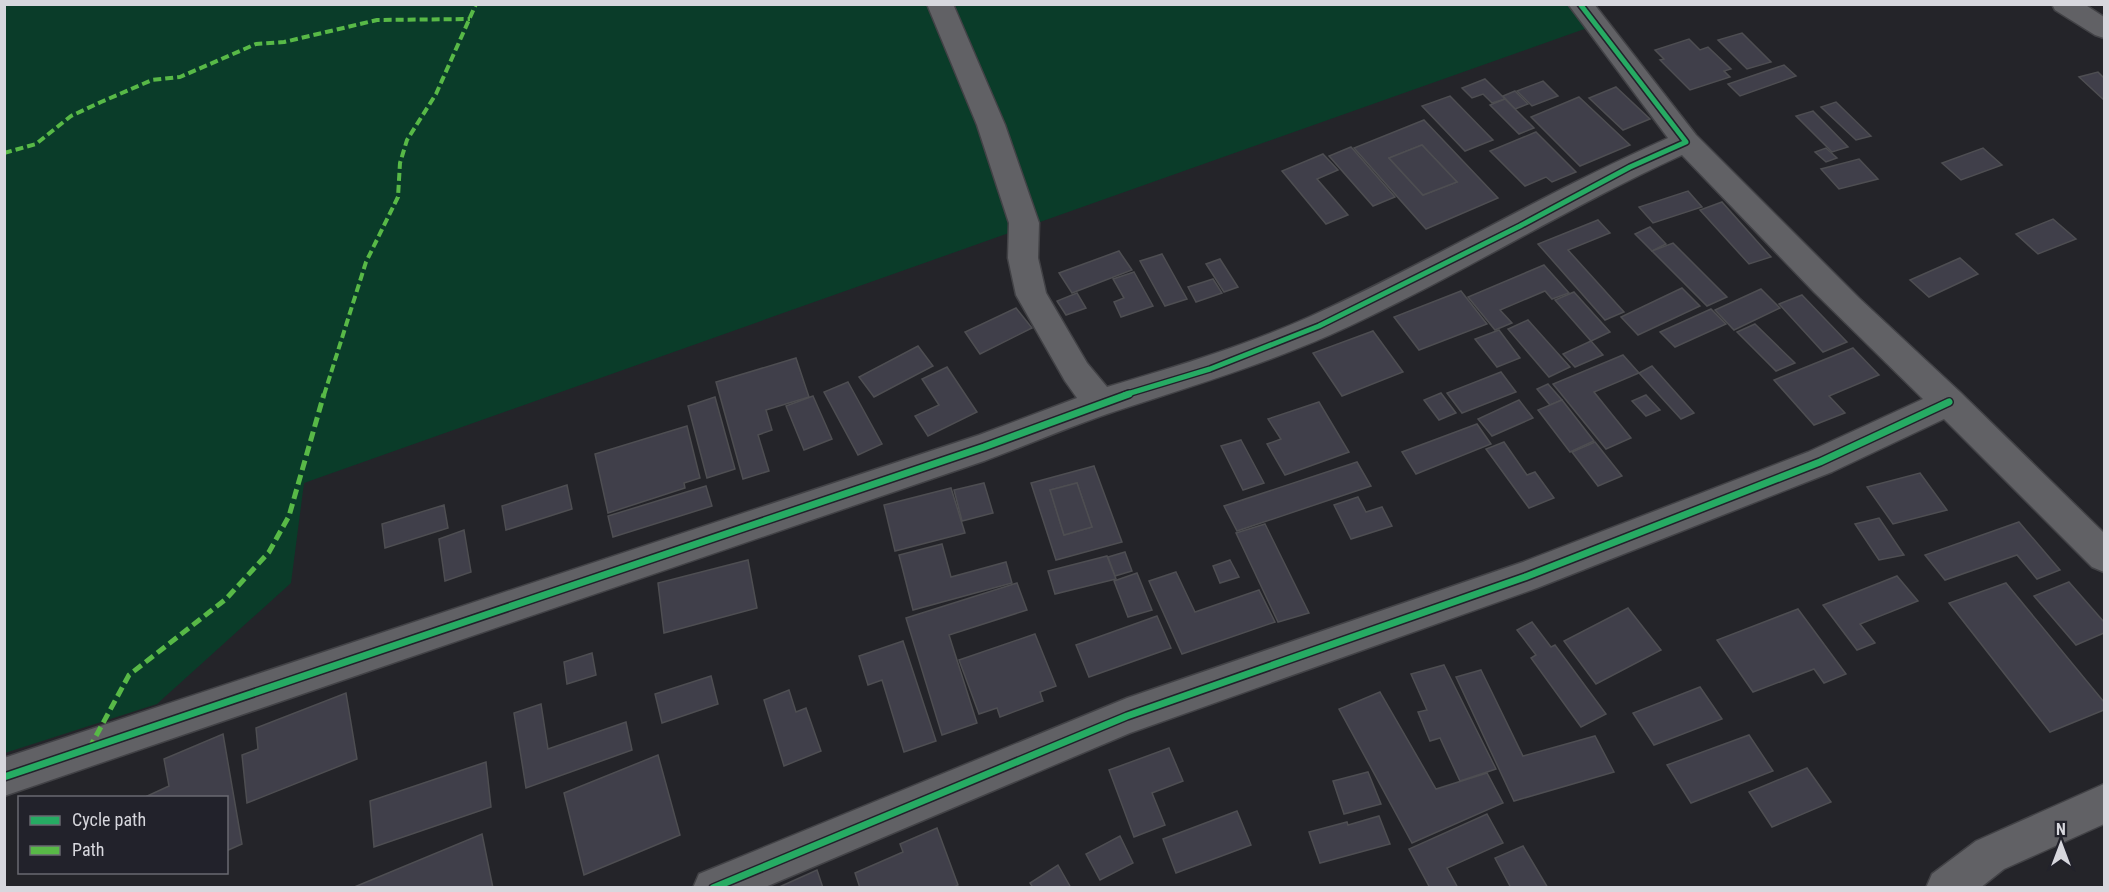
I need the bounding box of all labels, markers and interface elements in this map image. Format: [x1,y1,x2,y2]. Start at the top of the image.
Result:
legend [18,796,228,874]
text: Cycle path [72,809,146,830]
north arrow [2031,814,2091,874]
text: N [2056,820,2066,839]
text: Path [72,839,105,860]

